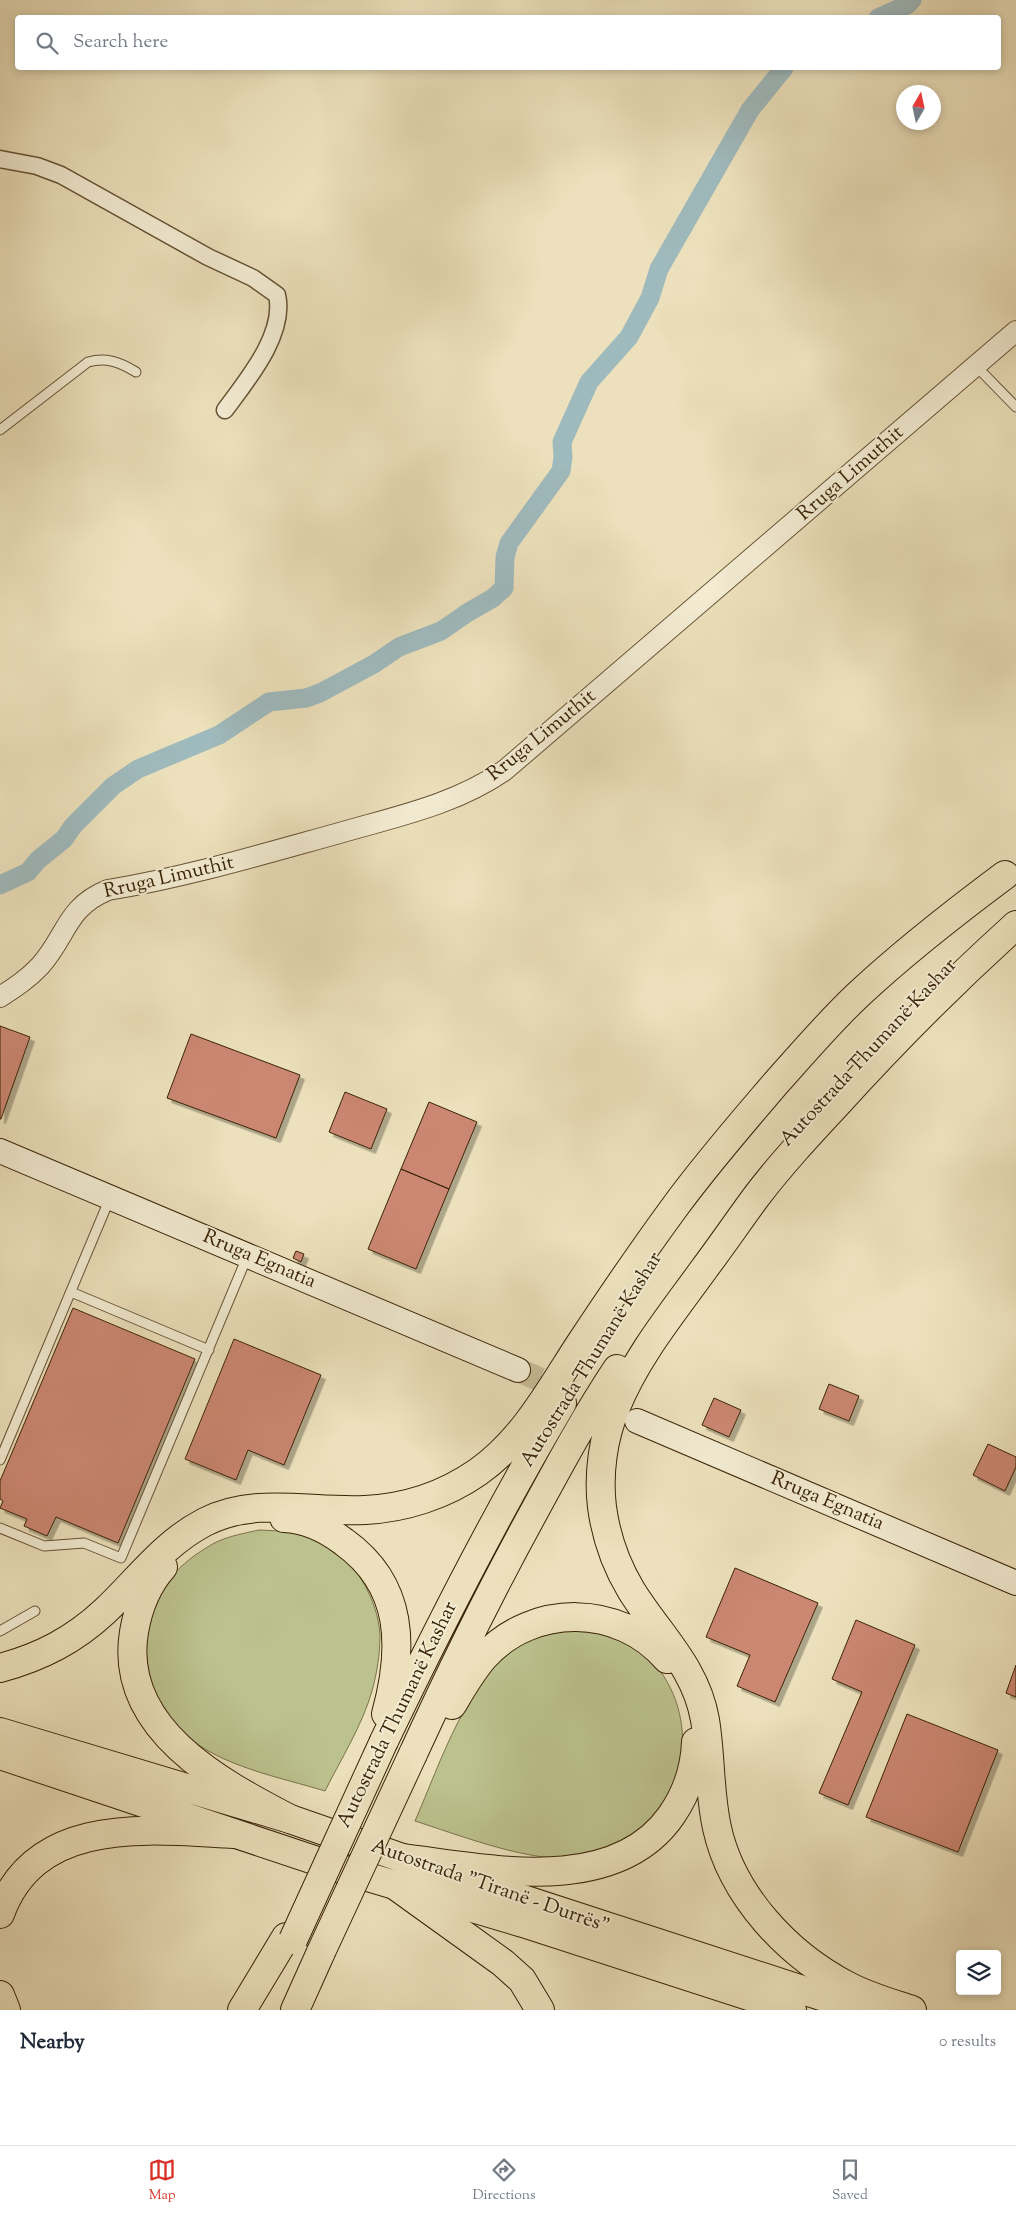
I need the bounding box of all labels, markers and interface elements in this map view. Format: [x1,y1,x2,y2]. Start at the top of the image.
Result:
search box [15,15,1001,70]
icon: search [33,29,61,57]
text: Search here [73,29,168,56]
north arrow [896,85,941,130]
street label: Rruga Limuthit [791,419,911,529]
street label: Rruga Limuthit [481,683,603,789]
street label: Rruga Limuthit [101,849,237,907]
street label: Autostrada Thumanë Kashar [774,952,965,1154]
street label: Rruga Egnatia [198,1223,320,1297]
street label: Autostrada Thumanë Kashar [514,1246,670,1473]
street label: Rruga Egnatia [766,1465,888,1539]
street label: Autostrada Thumanë Kashar [330,1596,466,1833]
street label: Autostrada "Tiranë - Durrës" [367,1833,613,1941]
map controls [956,1950,1001,1995]
button: layers [956,1950,1001,1995]
text: Nearby [20,2028,85,2058]
text: 0 results [939,2031,996,2054]
tab: Map [148,2156,176,2206]
tab: Directions [472,2156,536,2206]
tab: Saved [832,2156,868,2206]

